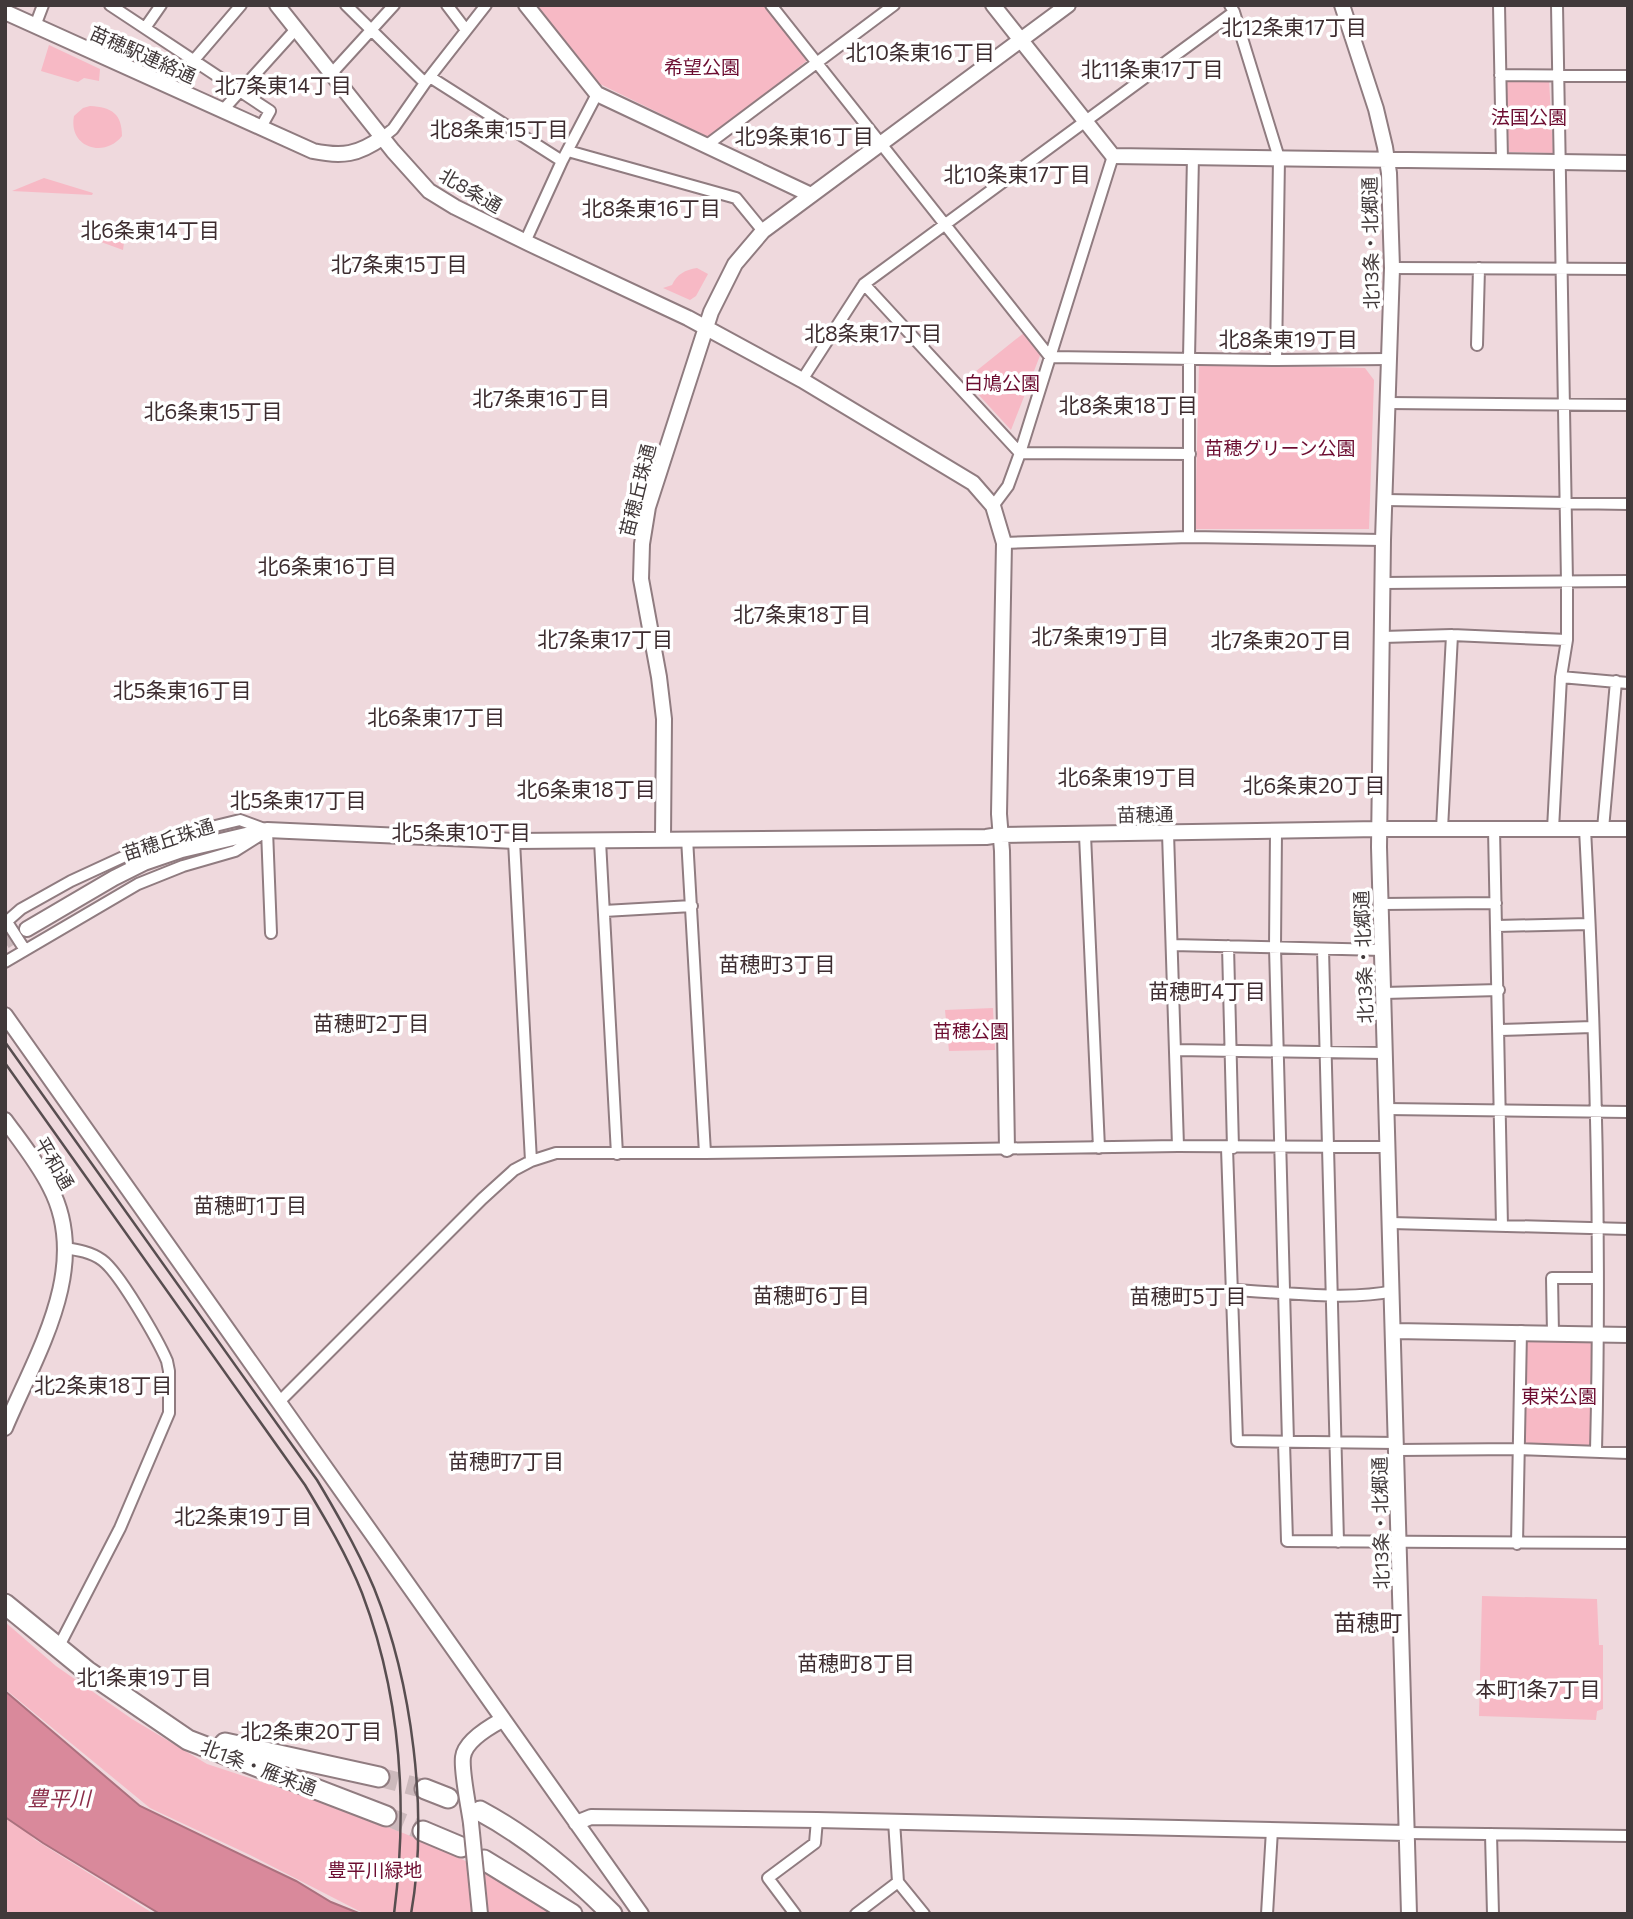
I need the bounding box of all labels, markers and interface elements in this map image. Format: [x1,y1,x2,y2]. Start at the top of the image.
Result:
district label: 北12条東17丁目 [1221,14,1367,39]
street label: 苗穂駅連絡通 [86,20,200,88]
district label: 北10条東16丁目 [845,39,995,64]
park label: 希望公園 [664,55,740,78]
district label: 北11条東17丁目 [1080,56,1224,81]
district label: 北7条東14丁目 [214,72,352,97]
park label: 法国公園 [1491,105,1567,128]
district label: 北8条東15丁目 [430,116,568,141]
district label: 北9条東16丁目 [734,123,874,148]
district label: 北10条東17丁目 [943,161,1091,186]
street label: 北8条通 [436,163,506,217]
street label: 北13条・北郷通 [1357,176,1383,310]
district label: 北8条東16丁目 [581,195,721,220]
district label: 北6条東14丁目 [80,217,220,242]
district label: 北7条東15丁目 [330,251,468,276]
district label: 北8条東17丁目 [804,320,942,345]
district label: 北8条東19丁目 [1218,326,1358,351]
park label: 白鳩公園 [964,371,1040,394]
district label: 北7条東16丁目 [472,385,610,410]
district label: 北8条東18丁目 [1058,392,1198,417]
district label: 北6条東15丁目 [144,398,282,423]
park label: 苗穂グリーン公園 [1204,436,1356,459]
street label: 苗穂丘珠通 [614,441,660,539]
district label: 北6条東16丁目 [257,553,397,578]
district label: 北7条東18丁目 [733,601,871,626]
district label: 北7条東19丁目 [1031,623,1169,648]
district label: 北7条東17丁目 [537,626,673,651]
district label: 北7条東20丁目 [1210,627,1352,652]
district label: 北5条東16丁目 [113,677,251,702]
district label: 北6条東17丁目 [367,704,505,729]
district label: 北6条東19丁目 [1057,764,1197,789]
district label: 北6条東20丁目 [1242,772,1386,797]
district label: 北6条東18丁目 [516,776,656,801]
district label: 北5条東17丁目 [229,787,367,812]
street label: 苗穂通 [1116,802,1174,826]
street label: 苗穂丘珠通 [119,813,217,865]
district label: 北5条東10丁目 [391,819,531,844]
street label: 北13条・北郷通 [1349,890,1377,1024]
district label: 苗穂町3丁目 [719,951,835,976]
district label: 苗穂町4丁目 [1148,978,1266,1003]
district label: 苗穂町2丁目 [313,1010,429,1035]
park label: 苗穂公園 [933,1019,1009,1042]
street label: 平和通 [31,1133,79,1193]
district label: 苗穂町1丁目 [193,1192,307,1217]
district label: 苗穂町6丁目 [752,1282,870,1307]
district label: 苗穂町5丁目 [1129,1283,1247,1308]
district label: 北2条東18丁目 [34,1372,172,1397]
park label: 東栄公園 [1521,1384,1597,1407]
district label: 苗穂町7丁目 [448,1448,564,1473]
street label: 北13条・北郷通 [1367,1456,1393,1590]
district label: 北2条東19丁目 [174,1503,312,1528]
district label: 苗穂町 [1334,1608,1403,1636]
district label: 苗穂町8丁目 [797,1650,915,1675]
district label: 北1条東19丁目 [76,1664,212,1689]
district label: 本町1条7丁目 [1475,1676,1601,1701]
district label: 北2条東20丁目 [240,1718,382,1743]
street label: 北1条・雁来通 [198,1734,320,1800]
water label: 豊平川 [28,1785,92,1810]
park label: 豊平川緑地 [327,1858,423,1881]

